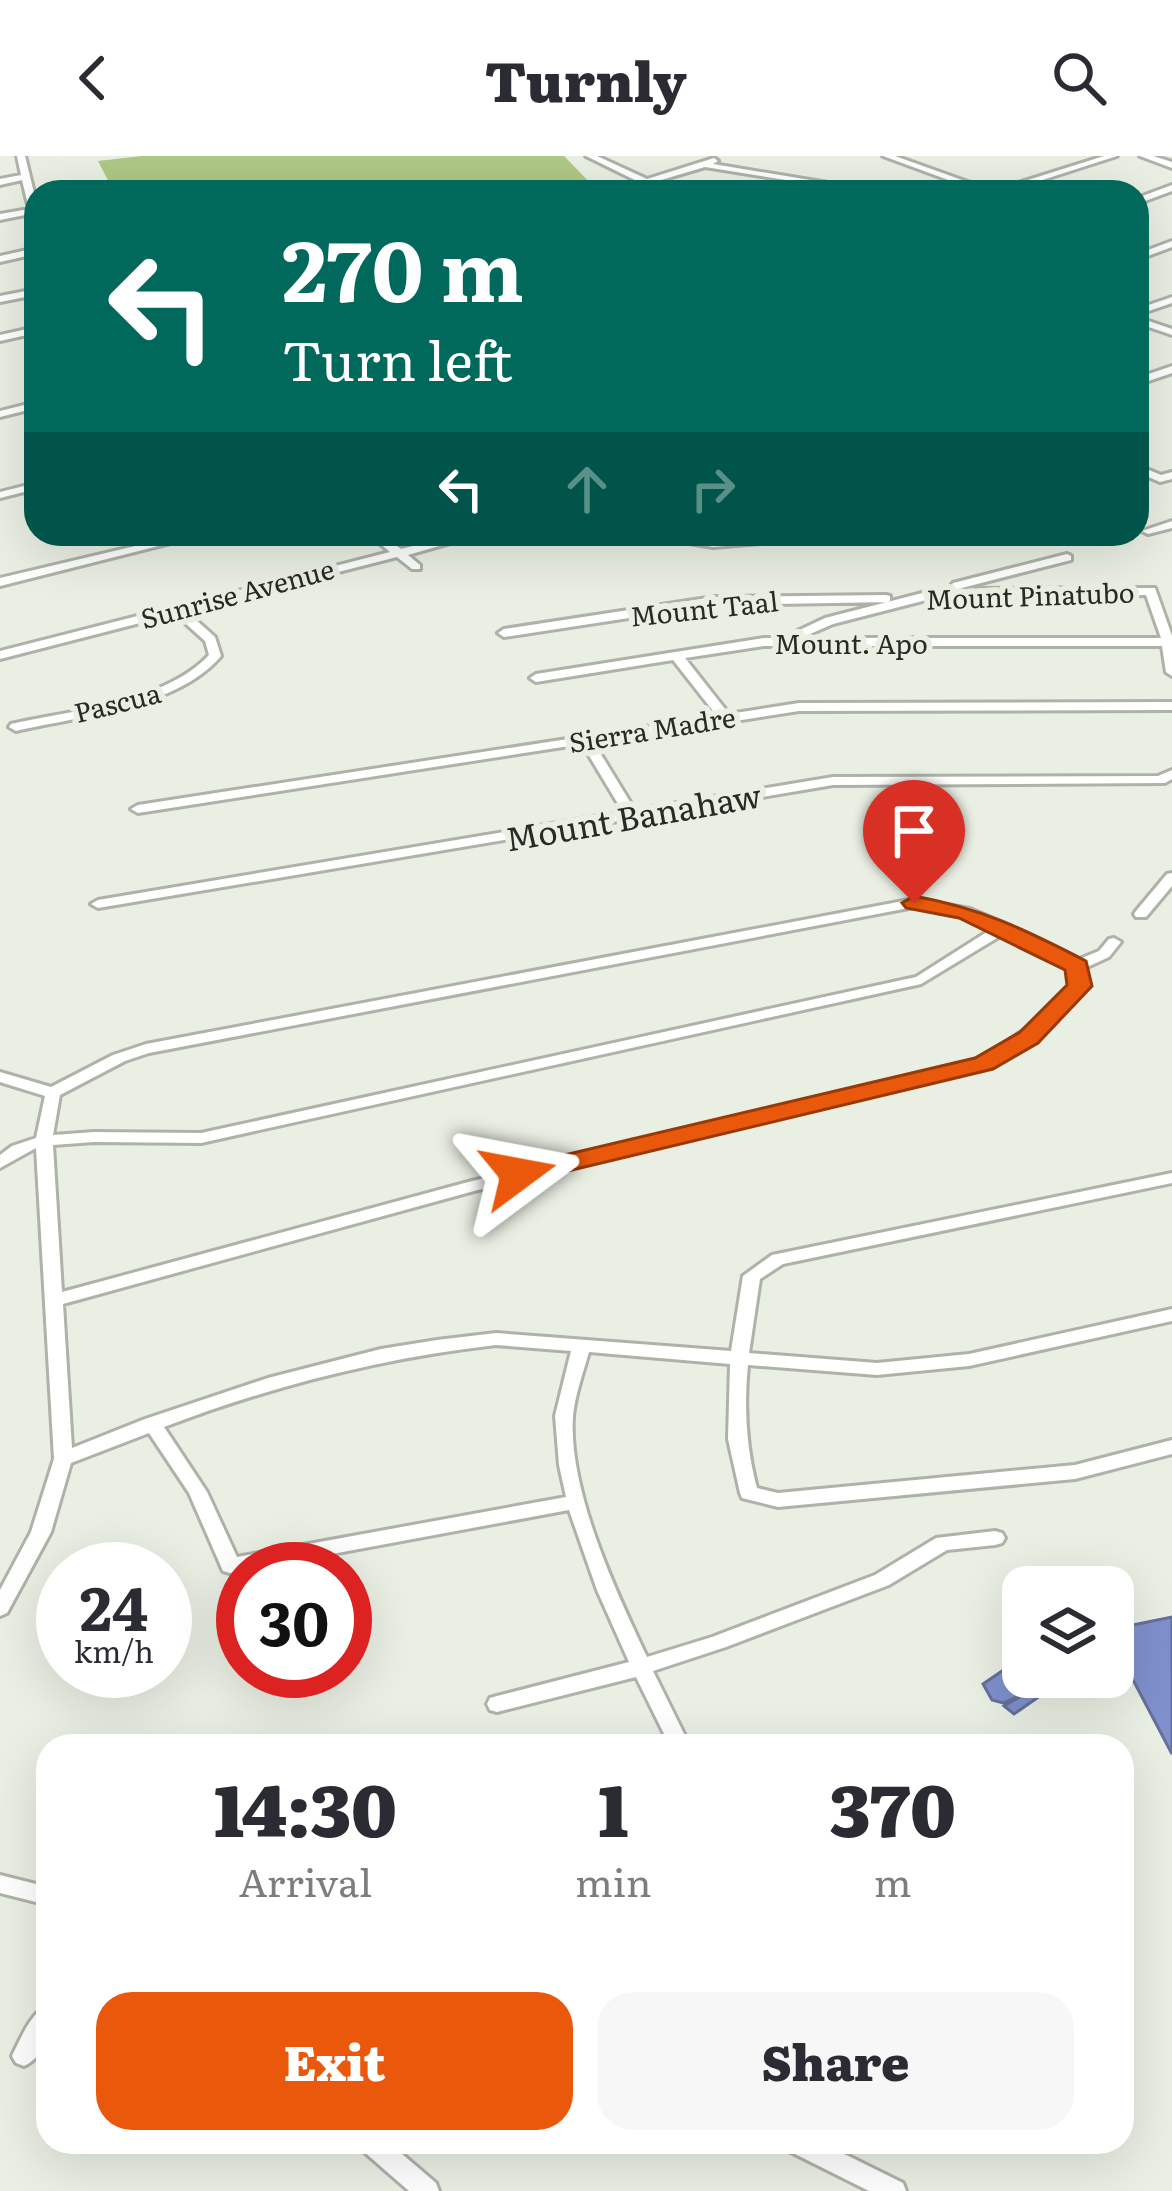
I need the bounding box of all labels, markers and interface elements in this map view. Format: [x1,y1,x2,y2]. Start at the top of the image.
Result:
text: Turnly [485,38,687,119]
icon: back [60,45,126,111]
icon: search [1046,45,1112,111]
text: 270 m [282,203,524,328]
icon: left [84,228,240,384]
text: Turn left [282,317,513,398]
icon: left [428,456,494,522]
icon: ahead [554,456,620,522]
icon: right [680,456,746,522]
street label: Sunrise Avenue [136,547,338,637]
street label: Mount Pinatubo [925,570,1135,618]
street label: Mount Taal [628,579,780,635]
street label: Mount. Apo [774,622,928,662]
street label: Pascua [70,671,165,731]
street label: Sierra Madre [566,695,738,761]
street label: Mount Banahaw [501,768,765,862]
pin [863,780,965,903]
icon: arrive [881,798,947,864]
position arrow [455,1111,581,1237]
speed limit sign: 30 [216,1542,372,1698]
text: 24 [80,1560,148,1649]
map controls [1002,1566,1134,1698]
button: layers [1002,1566,1134,1698]
text: km/h [74,1628,154,1672]
text: 14:30 [214,1752,397,1859]
text: 1 [598,1752,628,1859]
text: 370 [830,1752,956,1859]
text: Arrival [239,1851,372,1909]
text: min [575,1851,652,1909]
text: m [874,1851,912,1909]
button: Exit [96,1992,573,2130]
button: Share [597,1992,1074,2130]

